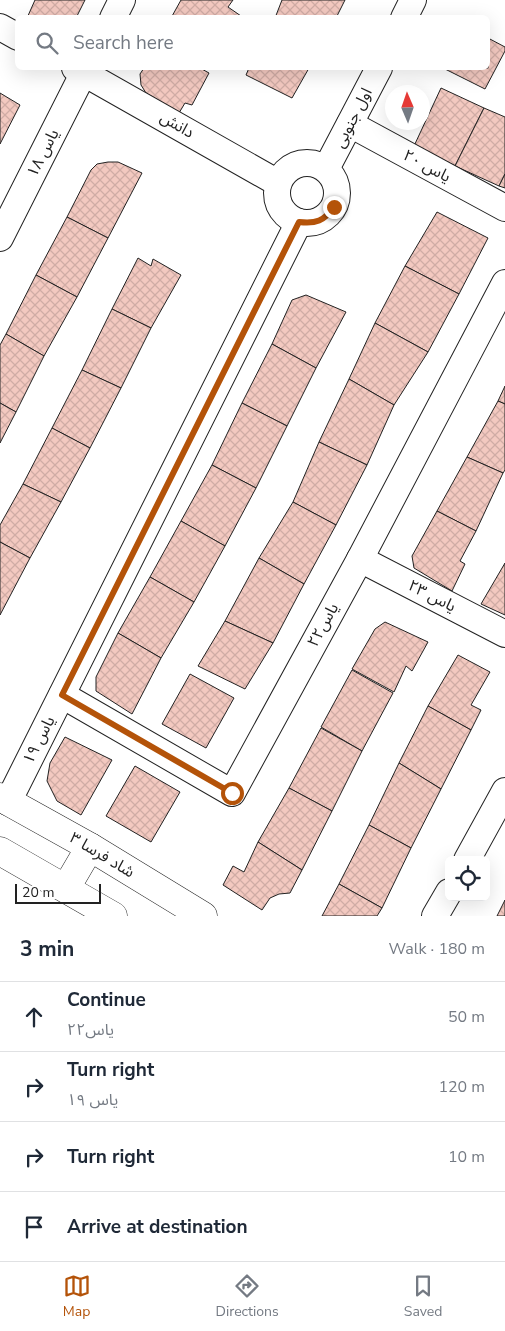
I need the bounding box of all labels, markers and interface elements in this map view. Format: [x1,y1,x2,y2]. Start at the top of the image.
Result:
search box [15,15,490,70]
icon: search [33,29,61,57]
text: Search here [73,30,174,56]
street label: اول جنوبی [329,84,377,152]
north arrow [385,85,430,130]
street label: دانش [156,106,198,144]
street label: یاس ۱۸ [22,125,64,181]
street label: یاس ۲۰ [399,144,455,188]
route end [323,196,346,219]
street label: یاس ۲۳ [404,575,460,617]
street label: یاس۲۲ [302,599,344,651]
street label: یاس ۱۹ [18,712,60,768]
route start [221,782,244,805]
street label: شاد فرسا ۳ [65,827,139,883]
map controls [445,856,490,901]
button: locate [445,856,490,901]
scale bar [15,881,101,904]
text: 20 m [22,883,54,902]
text: 3 min [20,935,74,963]
text: Walk · 180 m [389,938,485,960]
text: Continue [67,987,146,1013]
icon: ahead [20,1003,48,1031]
text: 50 m [448,1006,485,1028]
text: یاس۲۲ [67,1019,114,1041]
text: Turn right [67,1057,154,1083]
icon: right [20,1073,48,1101]
text: 120 m [438,1076,485,1098]
text: یاس ۱۹ [67,1089,118,1111]
icon: right [20,1143,48,1171]
text: Turn right [67,1144,154,1170]
text: 10 m [448,1146,485,1168]
icon: arrive [20,1213,48,1241]
text: Arrive at destination [67,1214,248,1240]
tab: Map [63,1272,91,1321]
tab: Directions [216,1272,279,1321]
tab: Saved [404,1272,442,1321]

